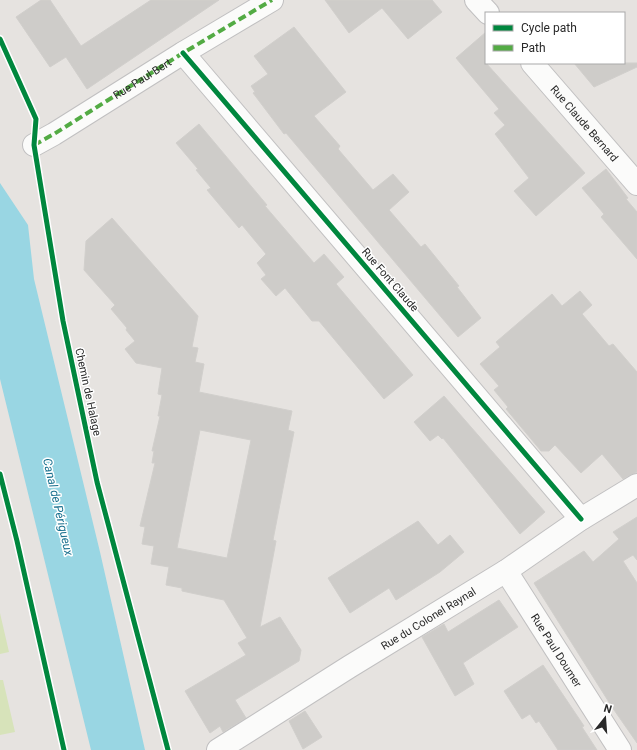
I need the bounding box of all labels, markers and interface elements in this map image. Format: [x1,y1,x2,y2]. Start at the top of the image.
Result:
legend [485,12,625,64]
text: Cycle path [521,21,577,35]
text: Path [521,41,546,55]
street label: Rue Paul Bert [111,55,174,102]
street label: Rue Claude Bernard [548,83,621,164]
street label: Rue Font Claude [359,246,421,315]
street label: Chemin de Halage [72,347,104,437]
water label: Canal de Périgueux [40,457,76,557]
street label: Rue du Colonel Raynal [378,585,478,652]
street label: Rue Paul Doumer [528,611,585,690]
north arrow [585,698,625,738]
text: N [602,702,614,716]

